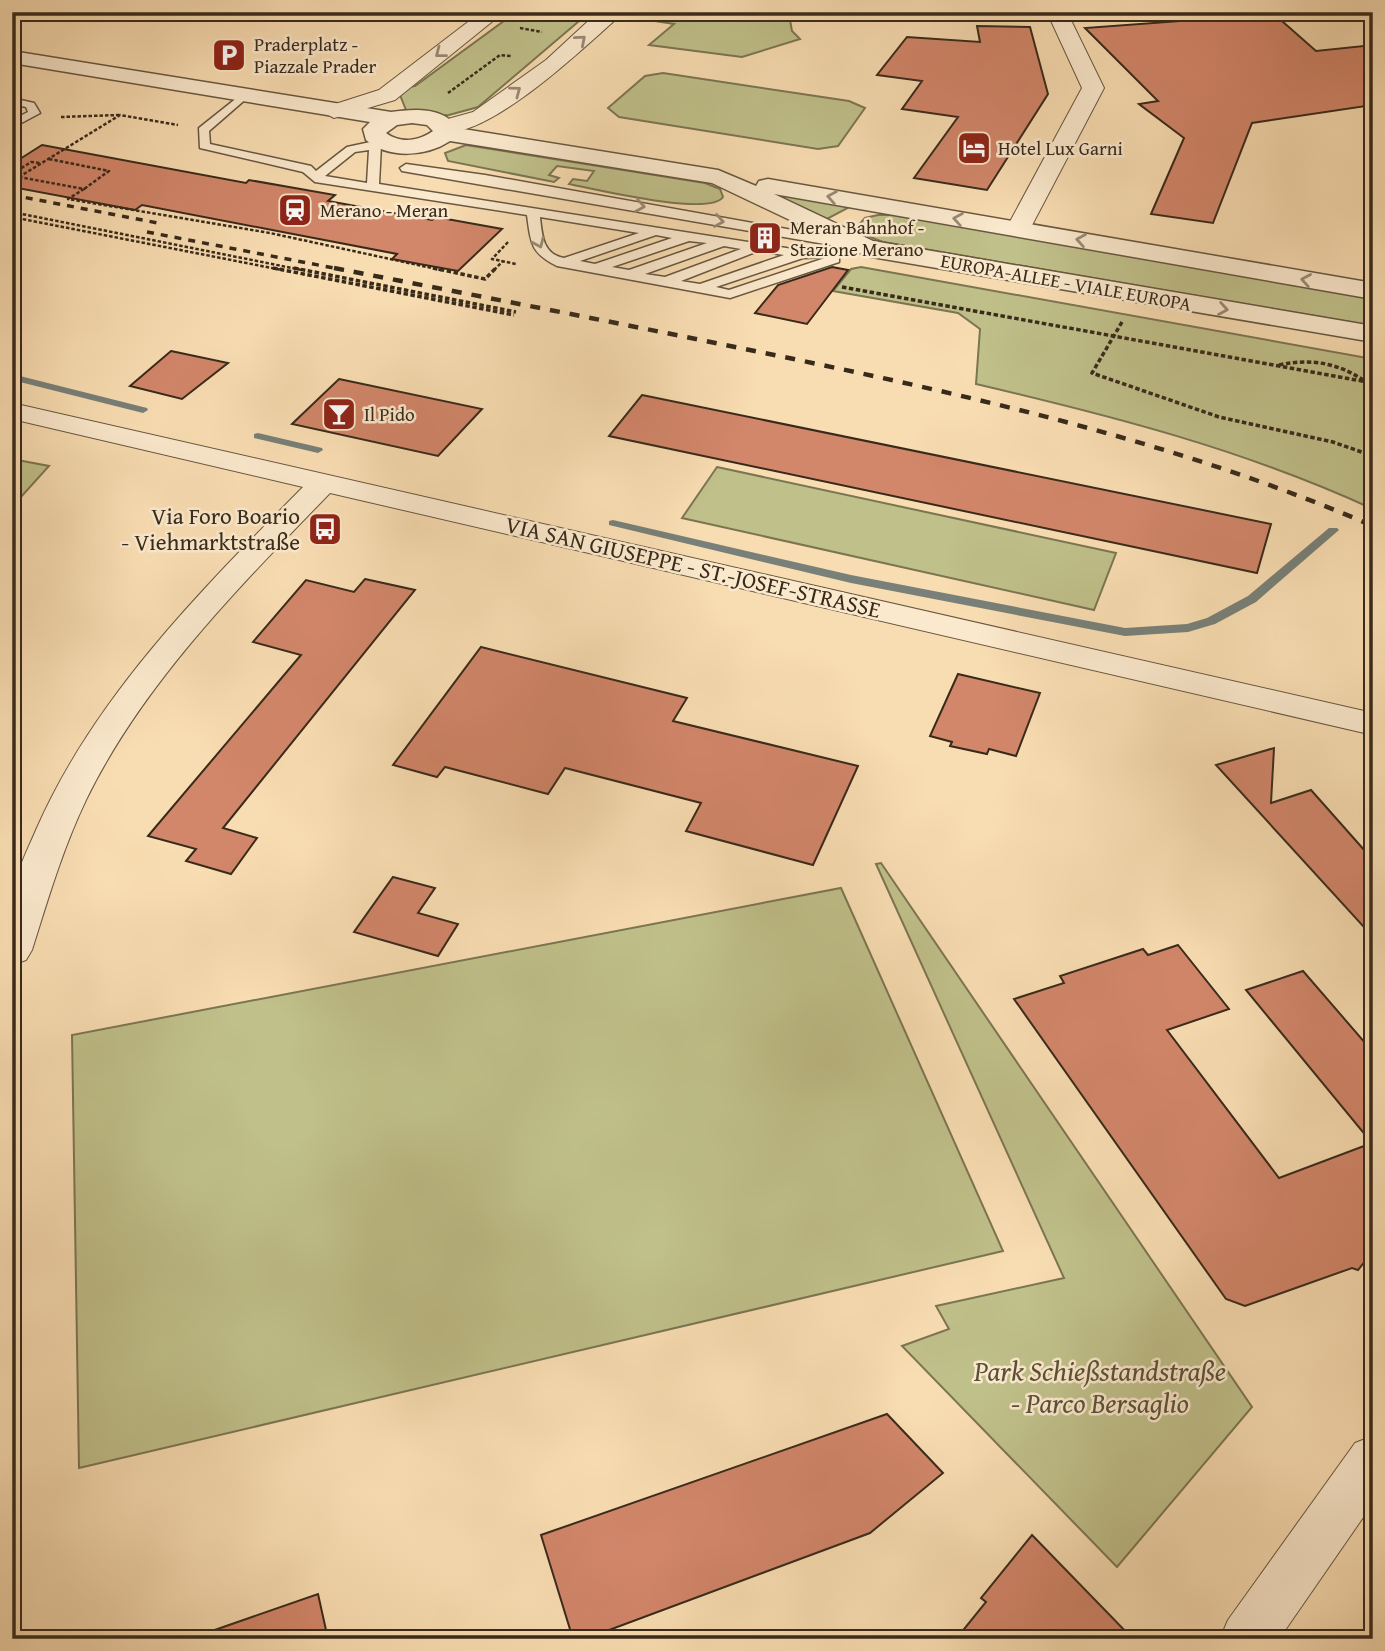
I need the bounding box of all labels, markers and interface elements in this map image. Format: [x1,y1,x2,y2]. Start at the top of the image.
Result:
place label: Praderplatz - Piazzale Prader [254,30,376,80]
parking icon: Praderplatz - Piazzale Prader [210,36,248,74]
one-way arrow [573,36,586,48]
one-way arrow [436,45,448,58]
one-way arrow [508,87,521,99]
hotel icon: Hotel Lux Garni [955,129,993,167]
place label: Hotel Lux Garni [998,134,1123,162]
one-way arrow [826,190,838,205]
station icon: Merano - Meran [276,191,314,229]
place label: Merano - Meran [320,196,448,224]
one-way arrow [634,198,646,213]
one-way arrow [952,212,964,227]
one-way arrow [713,213,725,228]
place label: Meran Bahnhof - Stazione Merano [790,213,924,263]
building icon: Meran Bahnhof - Stazione Merano [746,219,784,257]
one-way arrow [1076,233,1087,248]
one-way arrow [531,236,544,249]
street label: EUROPA-ALLEE - VIALE EUROPA [939,246,1194,318]
one-way arrow [1300,273,1312,288]
one-way arrow [1217,301,1229,316]
bar icon: Il Pido [320,395,358,433]
place label: Il Pido [364,400,415,428]
place label: Via Foro Boario - Viehmarktstraße [121,499,300,558]
street label: VIA SAN GIUSEPPE - ST.-JOSEF-STRASSE [502,507,884,626]
bus stop icon: Via Foro Boario - Viehmarktstraße [306,510,344,548]
park label: Park Schießstandstraße - Parco Bersaglio [973,1350,1226,1423]

